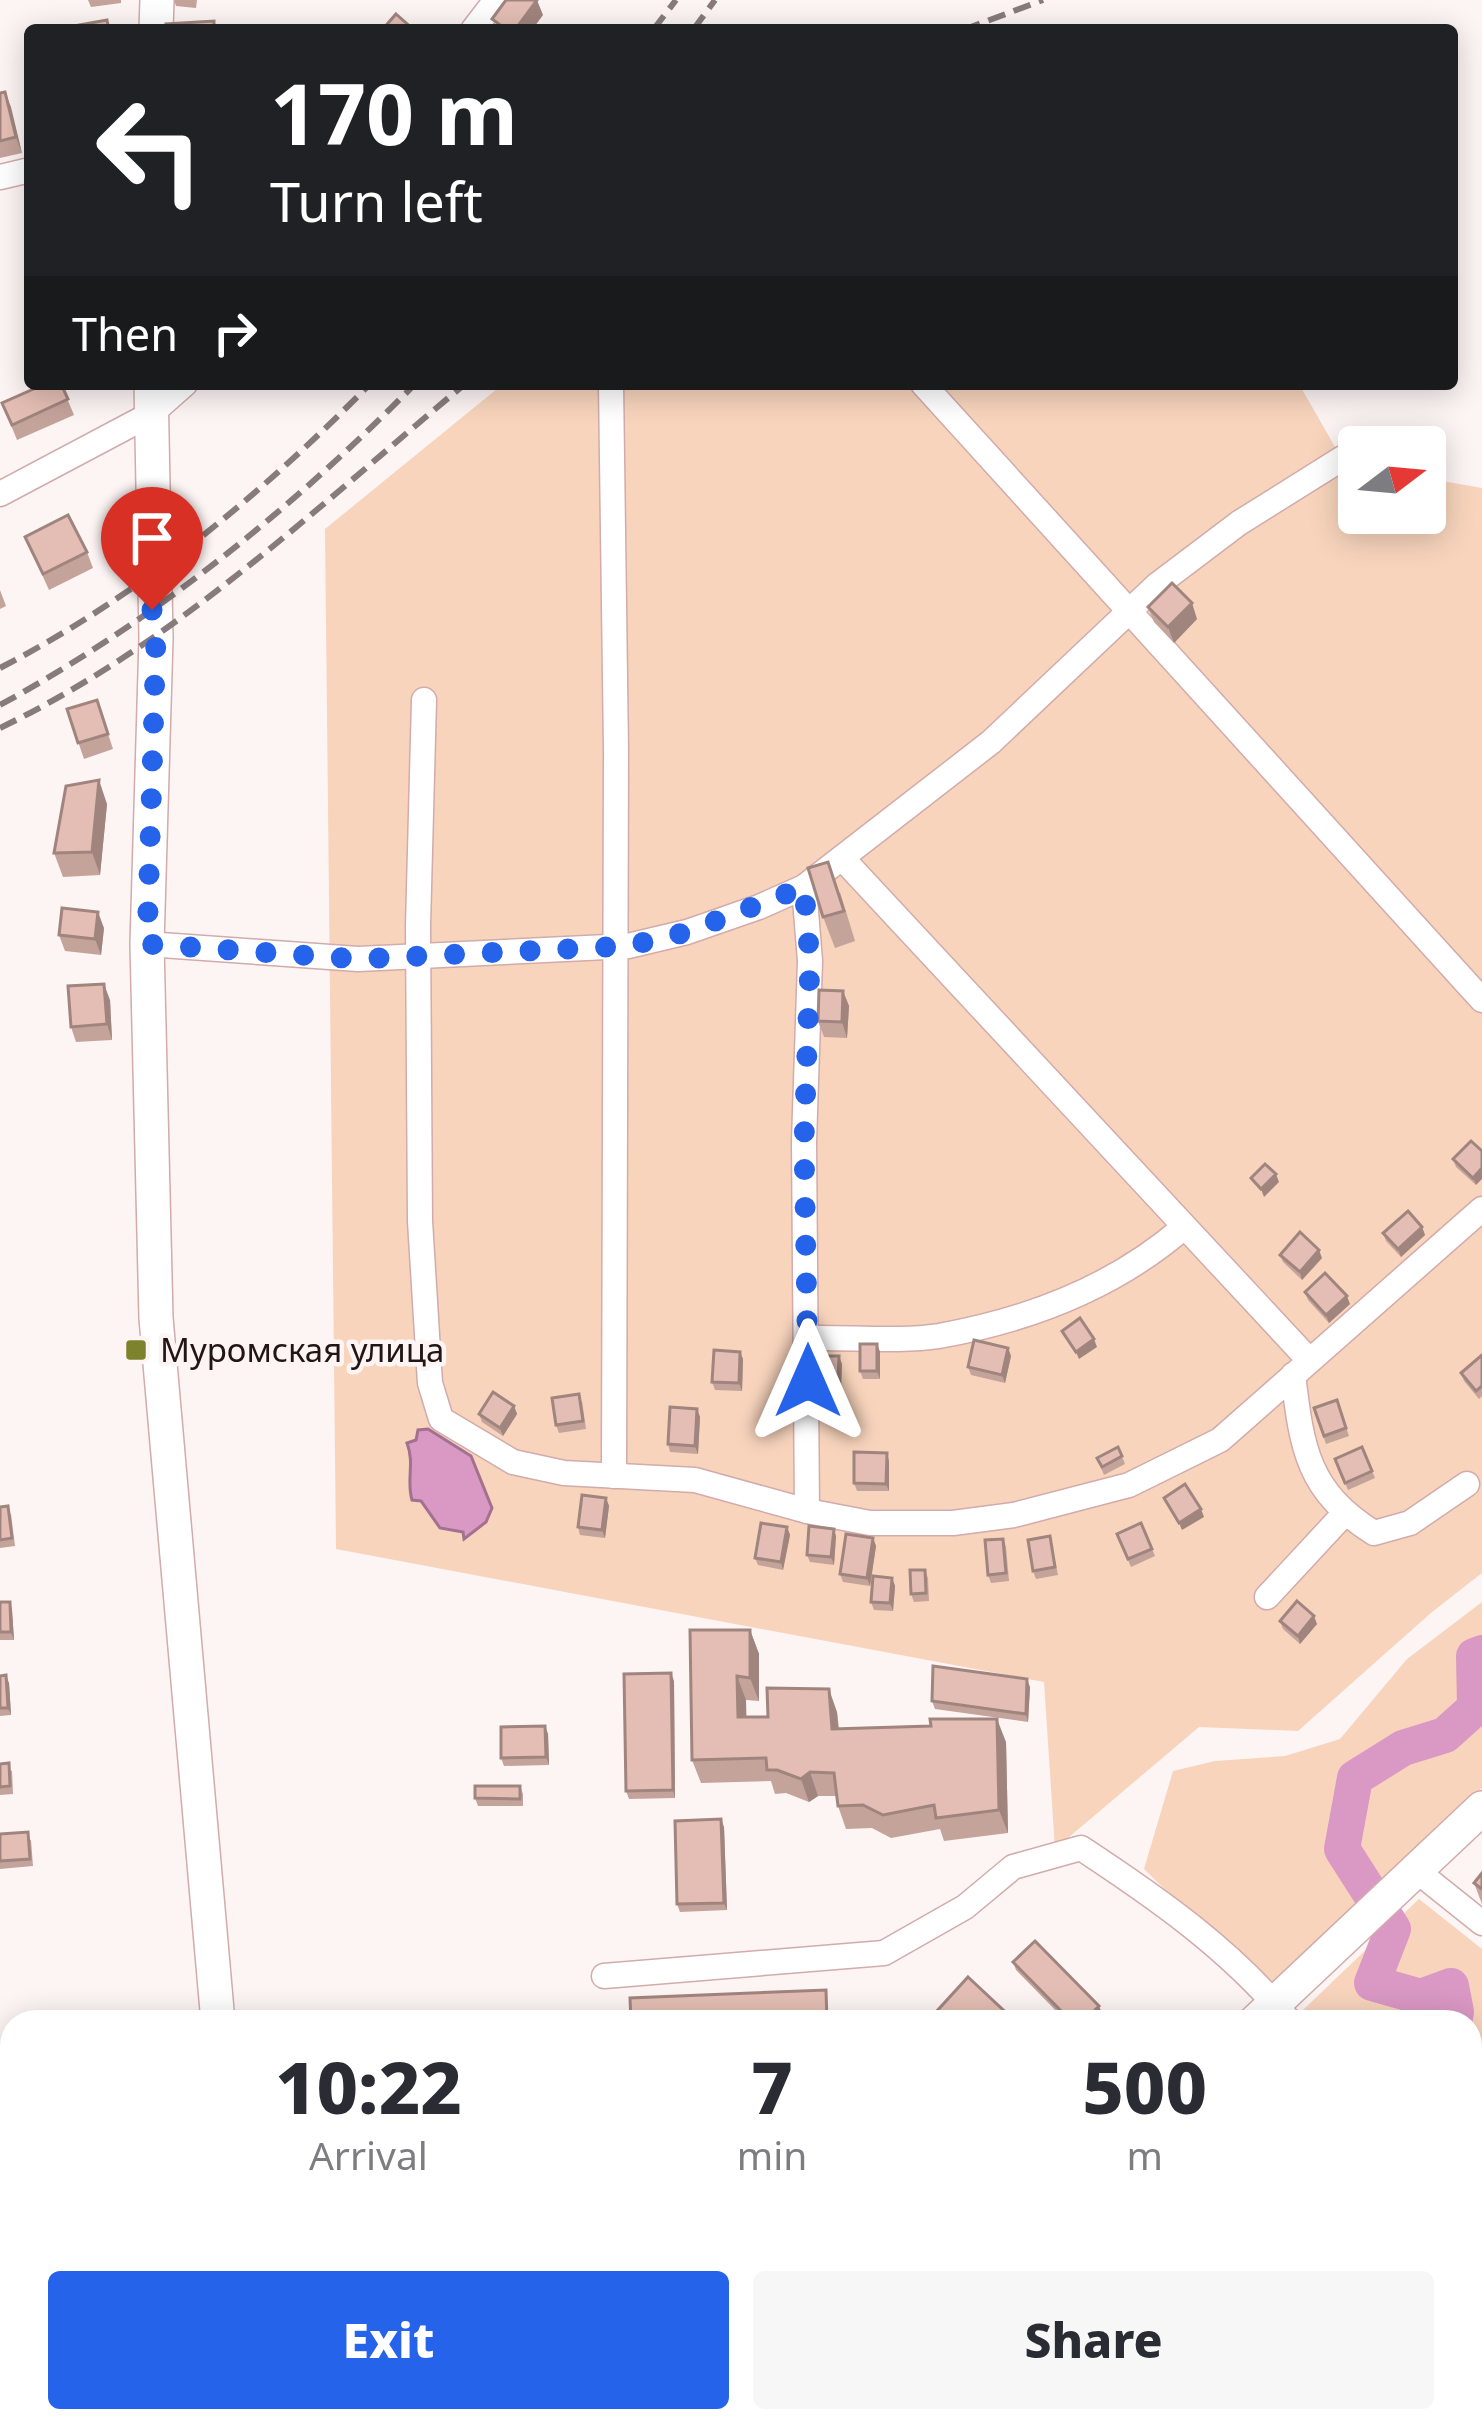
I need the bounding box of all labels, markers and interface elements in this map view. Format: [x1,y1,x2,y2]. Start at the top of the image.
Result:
text: 170 m [270,55,518,170]
icon: left [72,72,228,228]
text: Turn left [270,164,483,238]
icon: right [202,300,268,366]
text: Then [72,303,178,364]
north arrow [1338,426,1446,534]
map controls [1338,426,1446,534]
pin [101,487,203,610]
icon: arrive [119,505,185,571]
position arrow [745,1318,871,1444]
place label: Муромская улица [160,1327,444,1372]
marker: Муромская улица [123,1337,149,1363]
text: 10:22 [275,2037,462,2135]
text: 7 [751,2037,793,2135]
text: 500 [1082,2037,1207,2135]
text: Arrival [309,2128,428,2181]
text: min [737,2128,807,2181]
text: m [1126,2128,1163,2181]
button: Exit [48,2271,729,2409]
button: Share [753,2271,1434,2409]

